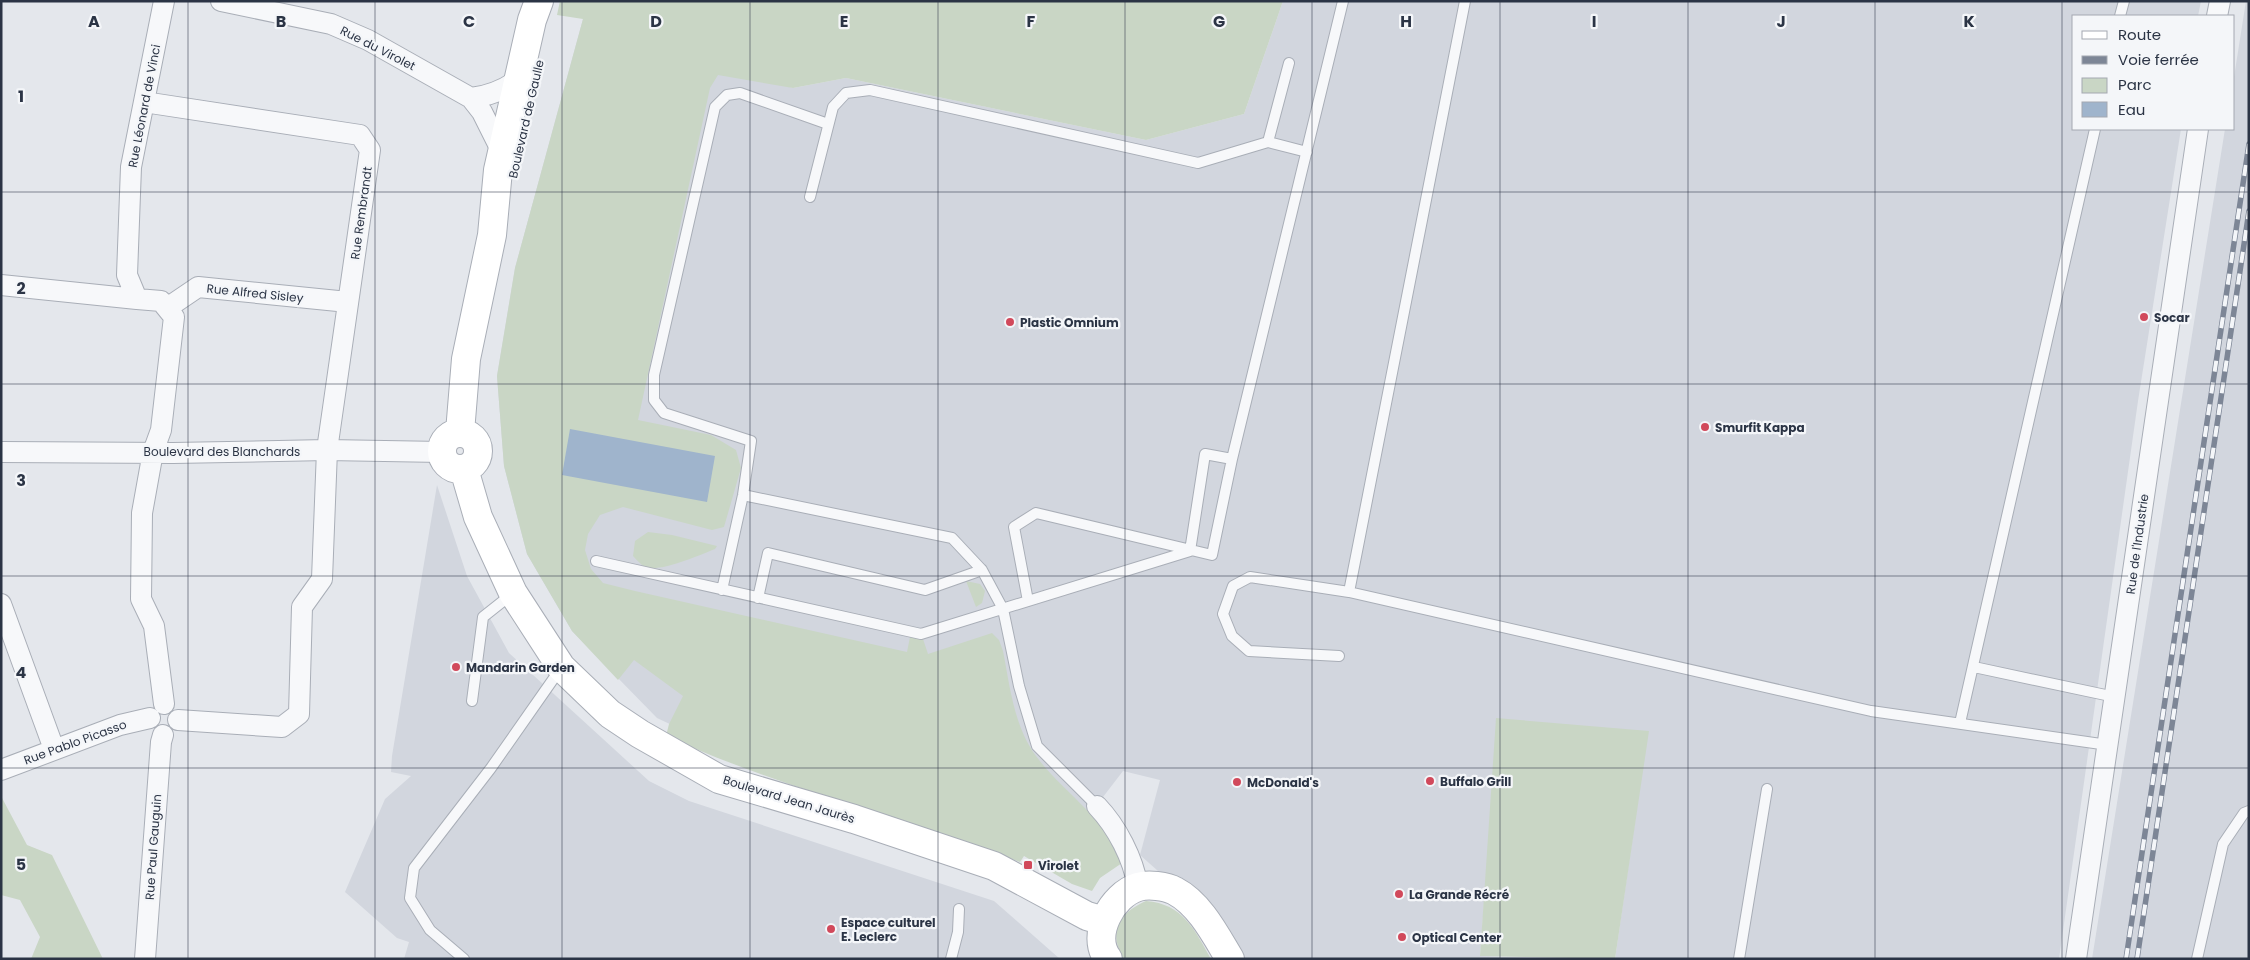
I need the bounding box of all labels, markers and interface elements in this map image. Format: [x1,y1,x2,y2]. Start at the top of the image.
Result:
text: A [88,10,100,33]
text: B [276,10,286,33]
text: C [463,10,475,33]
text: D [650,10,662,33]
text: E [840,10,848,33]
text: F [1027,10,1036,33]
text: G [1213,10,1225,33]
text: H [1400,10,1412,33]
text: I [1592,10,1596,33]
text: J [1776,10,1786,33]
text: K [1963,10,1975,33]
legend [2072,15,2235,130]
street label: Rue du Virolet [337,22,419,74]
text: Route [2118,24,2161,45]
street label: Rue Léonard de Vinci [124,43,164,169]
text: Voie ferrée [2118,49,2199,70]
street label: Boulevard de Gaulle [504,58,548,180]
text: Parc [2118,74,2152,95]
text: 1 [18,85,24,108]
text: Eau [2118,99,2145,120]
street label: Rue Rembrandt [346,165,376,261]
text: 2 [16,277,26,300]
street label: Rue Alfred Sisley [206,279,304,307]
place label: Socar [2154,309,2190,326]
marker: Socar [2138,311,2150,323]
place label: Plastic Omnium [1020,314,1119,331]
marker: Plastic Omnium [1004,316,1016,328]
place label: Smurfit Kappa [1715,419,1805,436]
marker: Smurfit Kappa [1699,421,1711,433]
street label: Boulevard des Blanchards [144,443,300,460]
text: 3 [16,469,26,492]
street label: Rue de l'Industrie [2122,493,2152,595]
place label: Mandarin Garden [466,659,575,676]
text: 4 [16,661,27,684]
marker: Mandarin Garden [450,661,462,673]
street label: Rue Pablo Picasso [21,715,129,768]
street label: Boulevard Jean Jaurès [721,771,857,827]
place label: Buffalo Grill [1440,773,1511,790]
place label: McDonald's [1247,774,1319,791]
marker: Buffalo Grill [1424,775,1436,787]
marker: McDonald's [1231,776,1243,788]
street label: Rue Paul Gauguin [141,793,165,901]
text: 5 [16,853,26,876]
place label: Virolet [1038,857,1079,874]
marker: Virolet [1022,859,1034,871]
place label: La Grande Récré [1409,886,1510,903]
marker: La Grande Récré [1393,888,1405,900]
place label: Espace culturel E. Leclerc [841,914,936,945]
marker: Espace culturel E. Leclerc [825,923,837,935]
place label: Optical Center [1412,929,1502,946]
marker: Optical Center [1396,931,1408,943]

